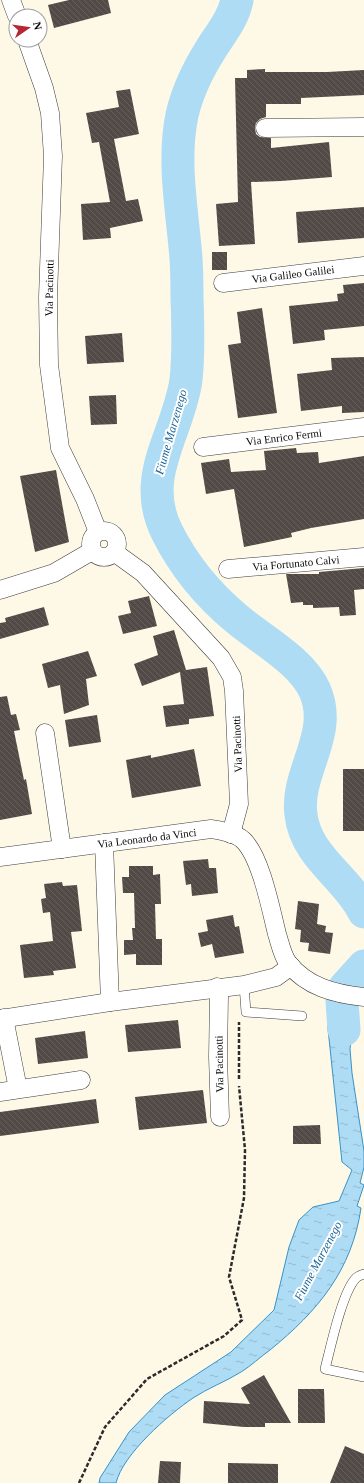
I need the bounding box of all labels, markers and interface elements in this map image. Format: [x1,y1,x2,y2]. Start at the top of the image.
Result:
north arrow [8,8,48,48]
text: N [31,21,44,31]
street label: Via Pacinotti [43,259,55,317]
street label: Via Galileo Galilei [251,263,335,285]
water label: Fiume Marzenego [152,388,190,477]
street label: Via Enrico Fermi [245,426,323,448]
street label: Via Fortunato Calvi [252,553,340,573]
street label: Via Pacinotti [230,715,244,773]
street label: Via Leonardo da Vinci [97,826,197,850]
street label: Via Pacinotti [213,1035,225,1093]
water label: Fiume Marzenego [291,1219,345,1304]

